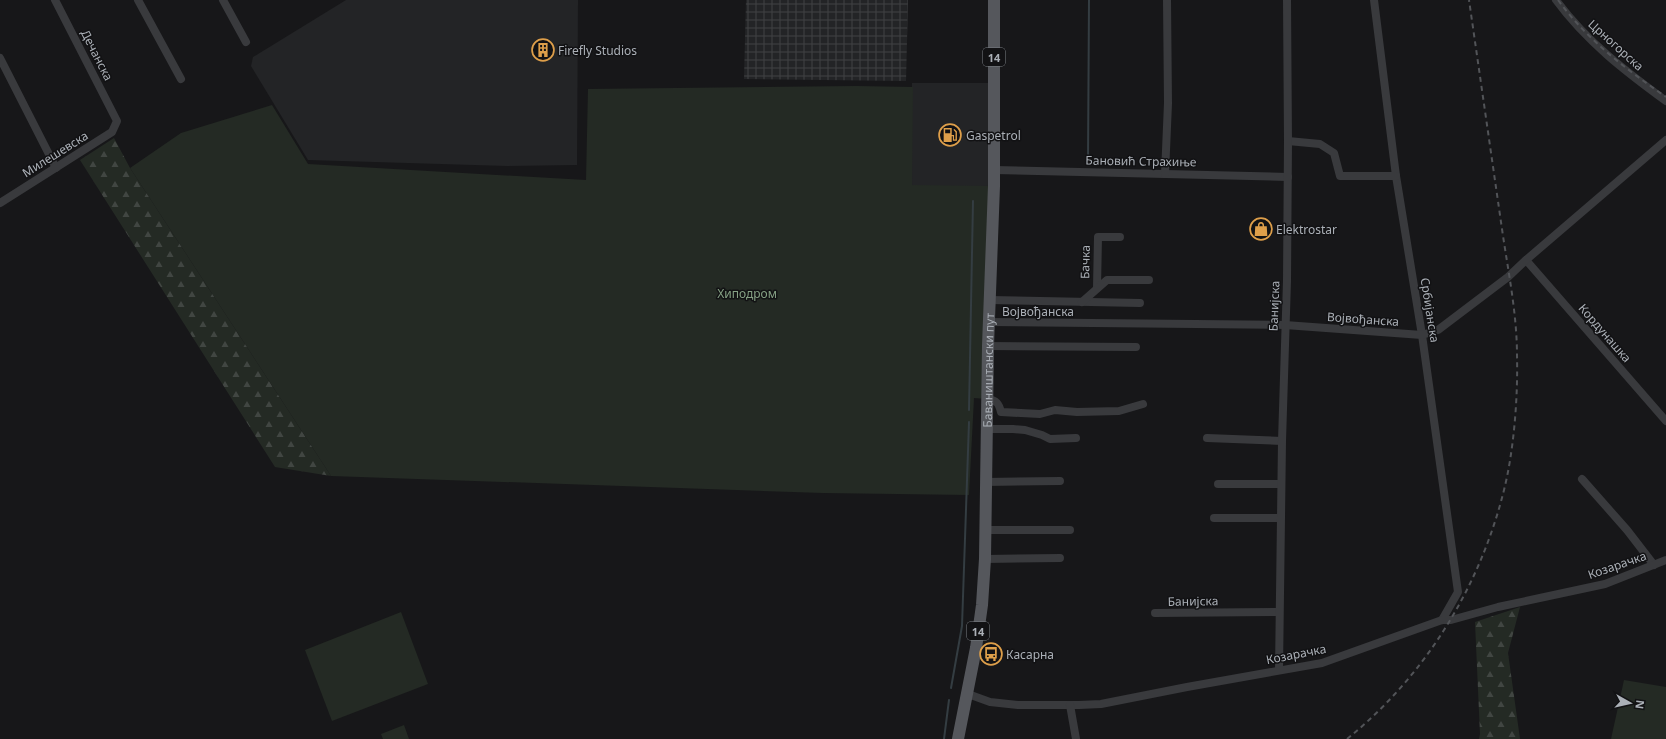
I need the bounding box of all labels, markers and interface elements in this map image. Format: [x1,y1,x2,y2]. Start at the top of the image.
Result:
street label: Црногорска [1585,16,1647,74]
street label: Дечанска [77,27,117,83]
building icon: Firefly Studios [530,37,556,63]
place label: Firefly Studios [558,42,637,59]
road number: 14 [983,48,1005,66]
fuel station icon: Gaspetrol [937,122,963,148]
street label: Милешевска [19,127,91,181]
place label: Gaspetrol [966,127,1021,144]
street label: Бановић Страхиње [1085,152,1197,170]
shop icon: Elektrostar [1248,216,1274,242]
place label: Elektrostar [1276,221,1337,238]
street label: Бачка [1076,245,1094,279]
street label: Србијанска [1416,276,1444,344]
street label: Банијска [1265,280,1283,332]
park label: Хиподром [717,285,777,302]
street label: Кордунашка [1575,300,1635,366]
street label: Војвођанска [1002,303,1074,320]
street label: Војвођанска [1326,308,1400,330]
street label: Баваништански пут [978,312,998,428]
street label: Козарачка [1586,547,1648,583]
street label: Банијска [1168,592,1218,610]
road number: 14 [967,622,989,640]
street label: Козарачка [1265,640,1327,668]
bus stop icon: Касарна [978,641,1004,667]
place label: Касарна [1006,646,1054,663]
north arrow [1610,683,1650,723]
text: N [1632,699,1648,710]

